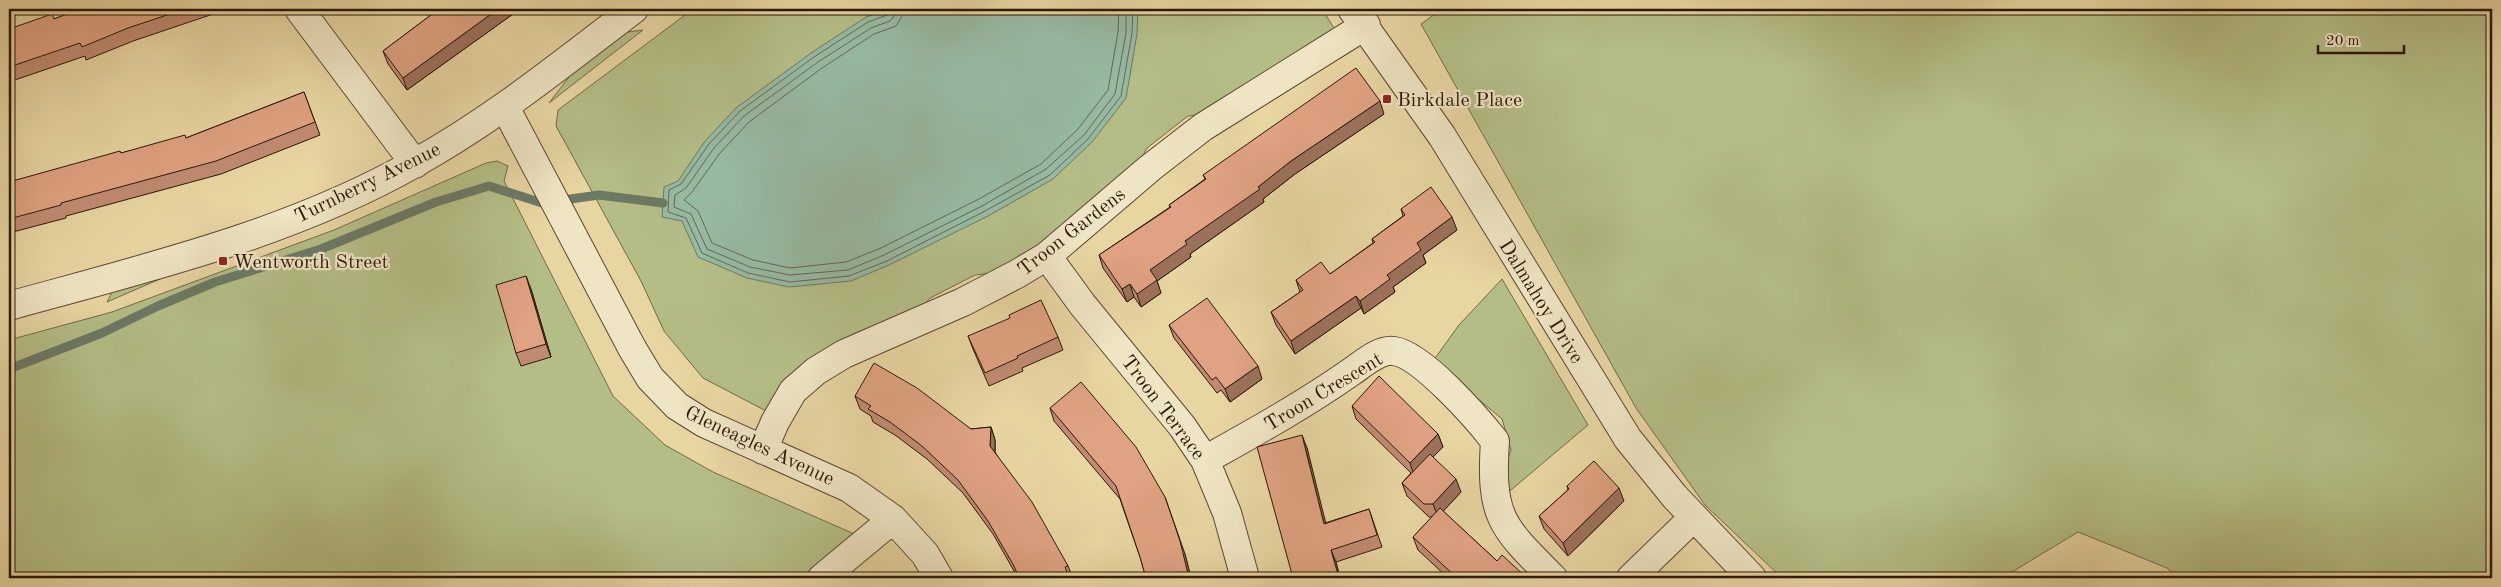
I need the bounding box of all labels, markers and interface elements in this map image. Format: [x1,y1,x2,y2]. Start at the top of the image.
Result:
scale bar [2318,22,2405,54]
text: 20 m [2326,34,2360,49]
place label: Birkdale Place [1397,91,1522,111]
marker: Birkdale Place [1381,93,1393,105]
street label: Turnberry Avenue [292,140,444,228]
street label: Troon Gardens [1015,185,1130,281]
street label: Dalmahoy Drive [1494,237,1586,367]
place label: Wentworth Street [233,253,389,273]
marker: Wentworth Street [217,255,229,267]
street label: Troon Crescent [1261,350,1387,436]
street label: Troon Terrace [1117,352,1208,464]
street label: Gleneagles Avenue [681,403,837,490]

